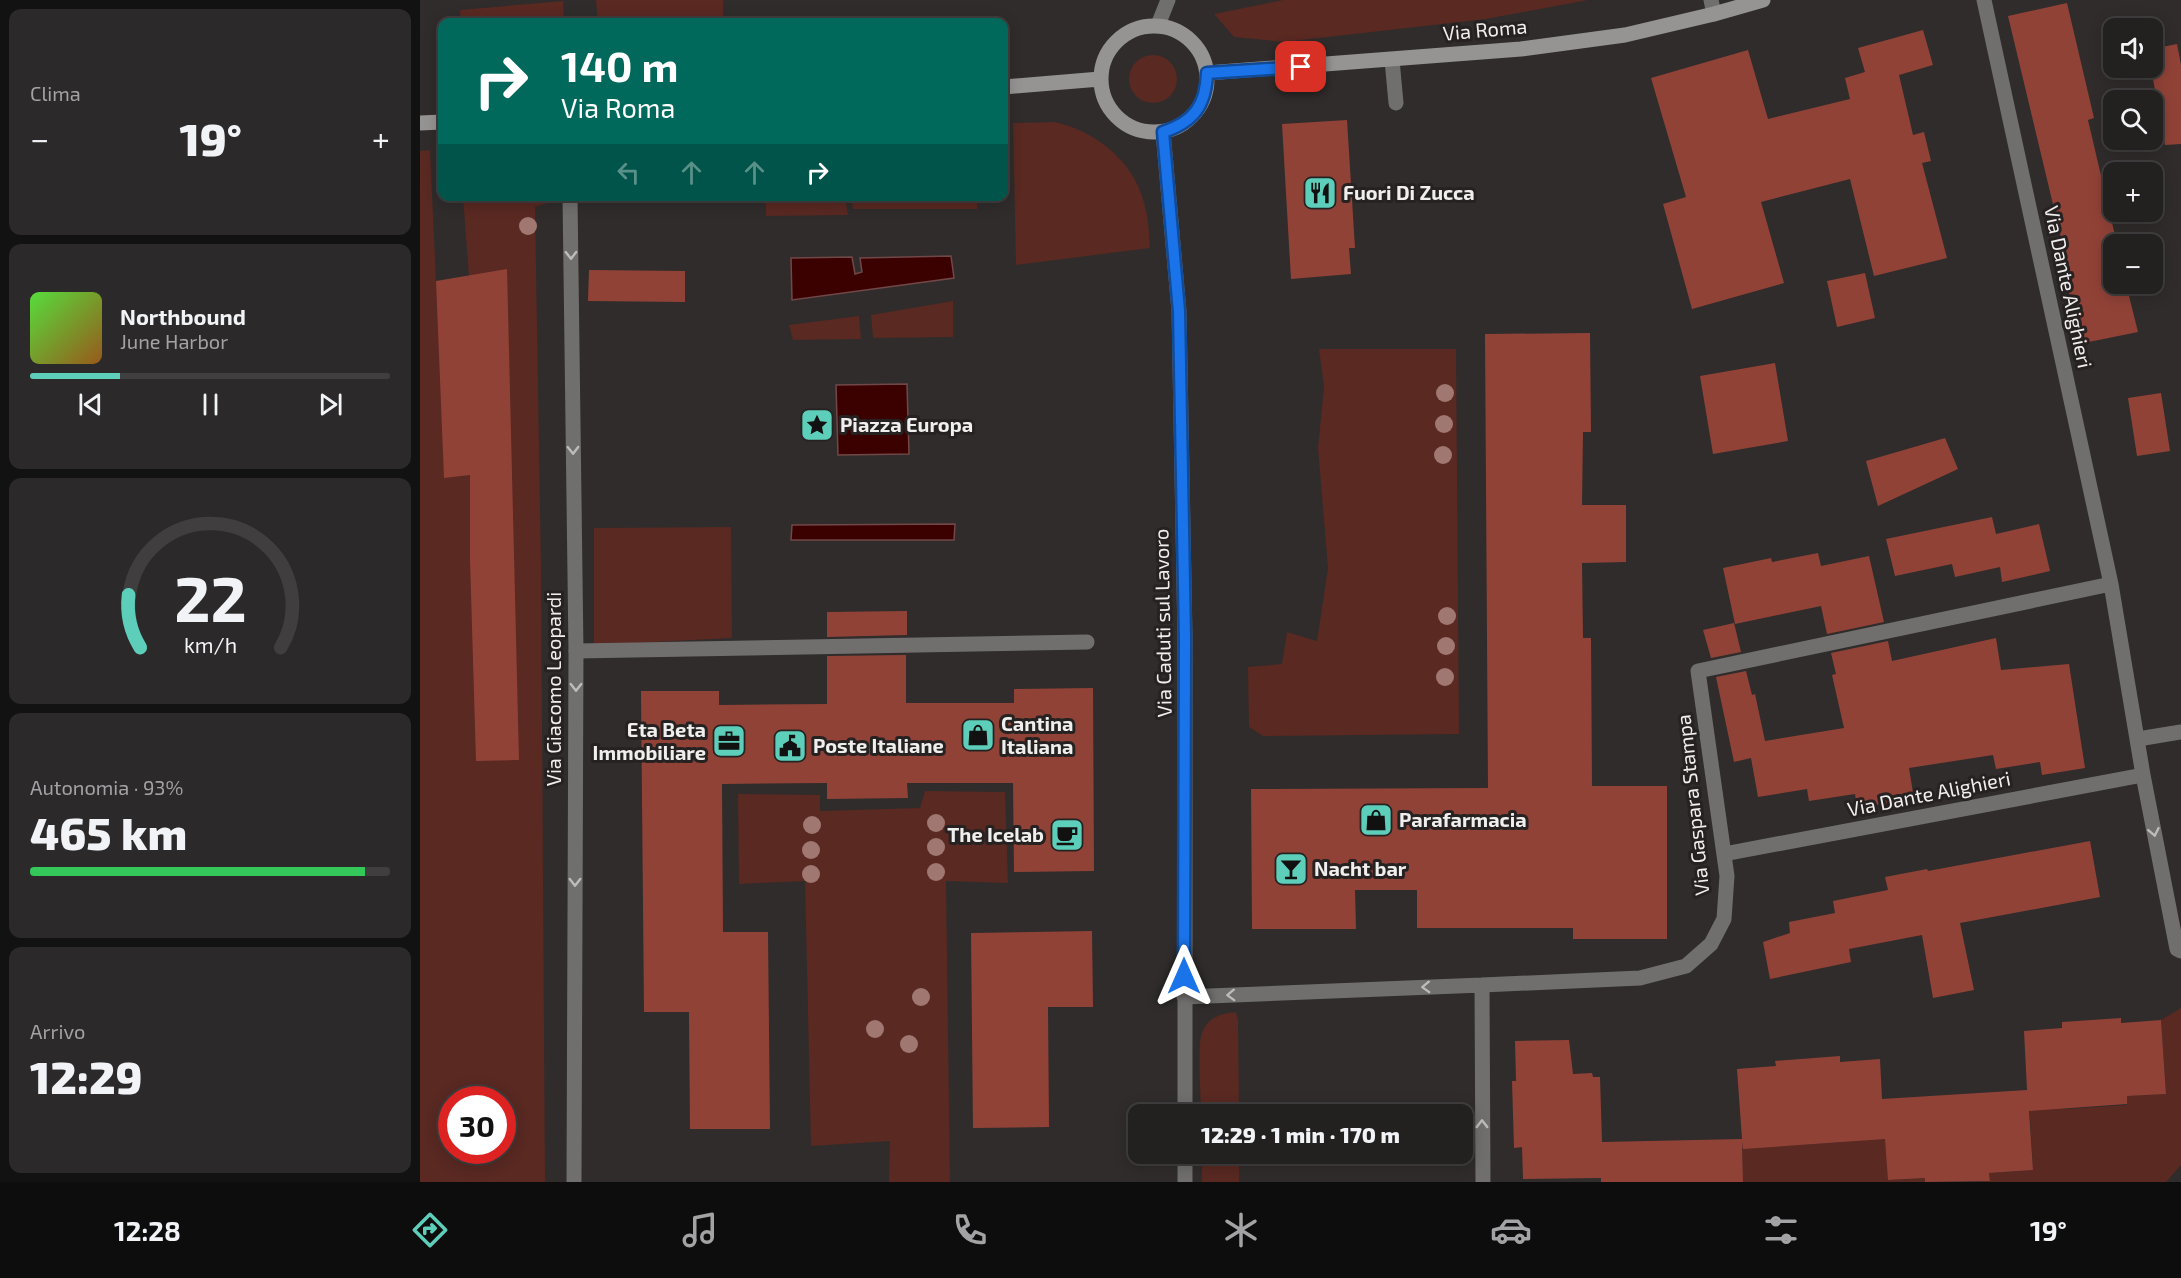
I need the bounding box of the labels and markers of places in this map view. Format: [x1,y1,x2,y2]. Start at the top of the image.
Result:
pin [1275,41,1326,92]
restaurant icon: Fuori Di Zucca [1302,175,1338,211]
place label: Fuori Di Zucca [1343,180,1475,204]
place icon: Piazza Europa [799,407,835,443]
place label: Piazza Europa [840,412,973,436]
place label: Cantina Italiana [1001,711,1073,758]
place label: Eta Beta Immobiliare [593,717,706,764]
shop icon: Cantina Italiana [960,717,996,753]
office icon: Eta Beta Immobiliare [711,723,747,759]
public building icon: Poste Italiane [772,728,808,764]
place label: Poste Italiane [813,733,944,757]
shop icon: Parafarmacia [1358,802,1394,838]
place label: Parafarmacia [1399,807,1527,831]
cafe icon: The Icelab [1049,817,1085,853]
place label: The Icelab [947,822,1044,846]
bar icon: Nacht bar [1273,851,1309,887]
place label: Nacht bar [1314,856,1407,880]

